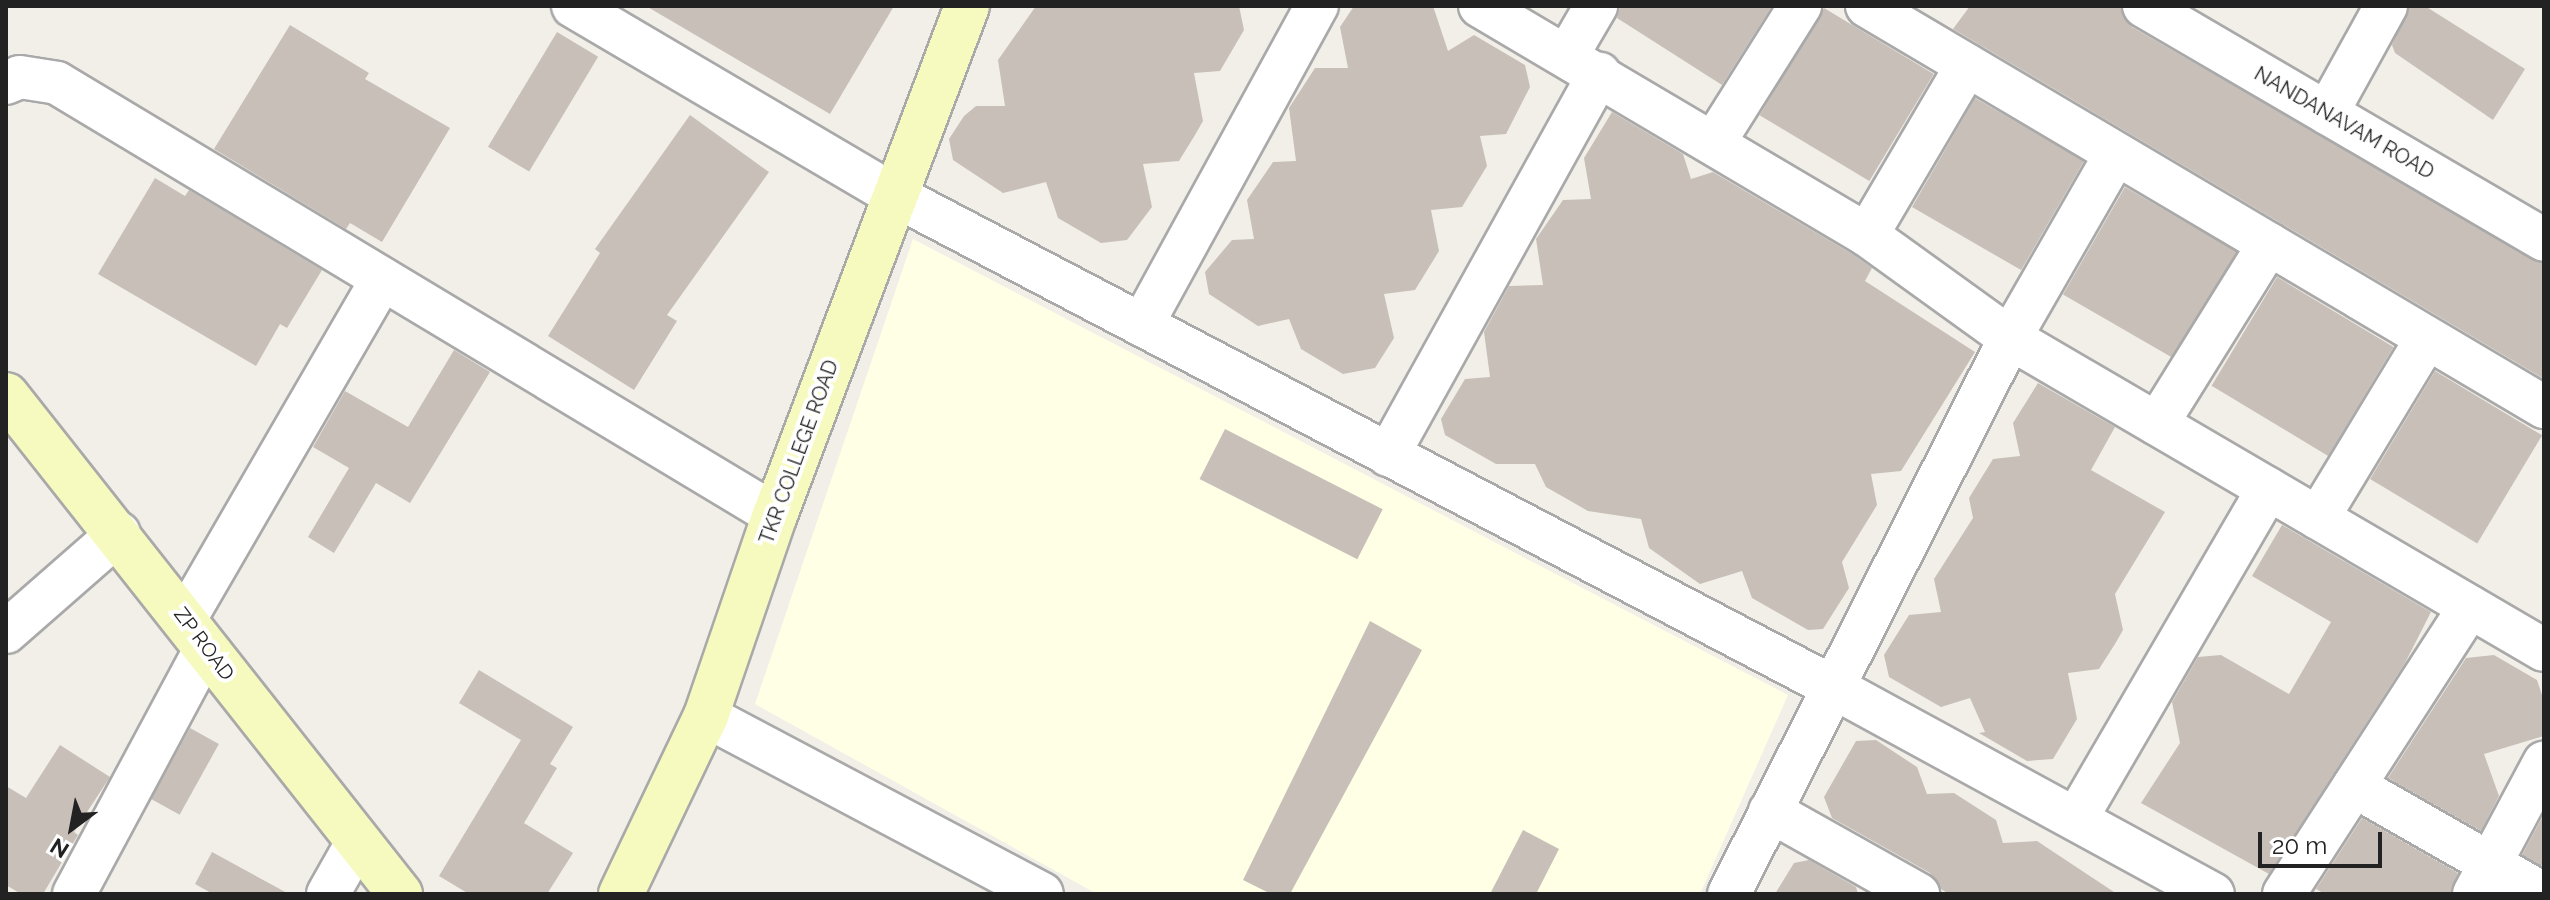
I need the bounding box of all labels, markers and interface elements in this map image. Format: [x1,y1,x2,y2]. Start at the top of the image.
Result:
street label: NANDANAVAM ROAD [2250,62,2438,184]
street label: TKR COLLEGE ROAD [755,357,843,547]
street label: ZP ROAD [169,603,239,685]
north arrow [32,788,112,868]
scale bar [2262,816,2386,866]
text: 20 m [2272,831,2327,860]
text: N [45,833,73,864]

